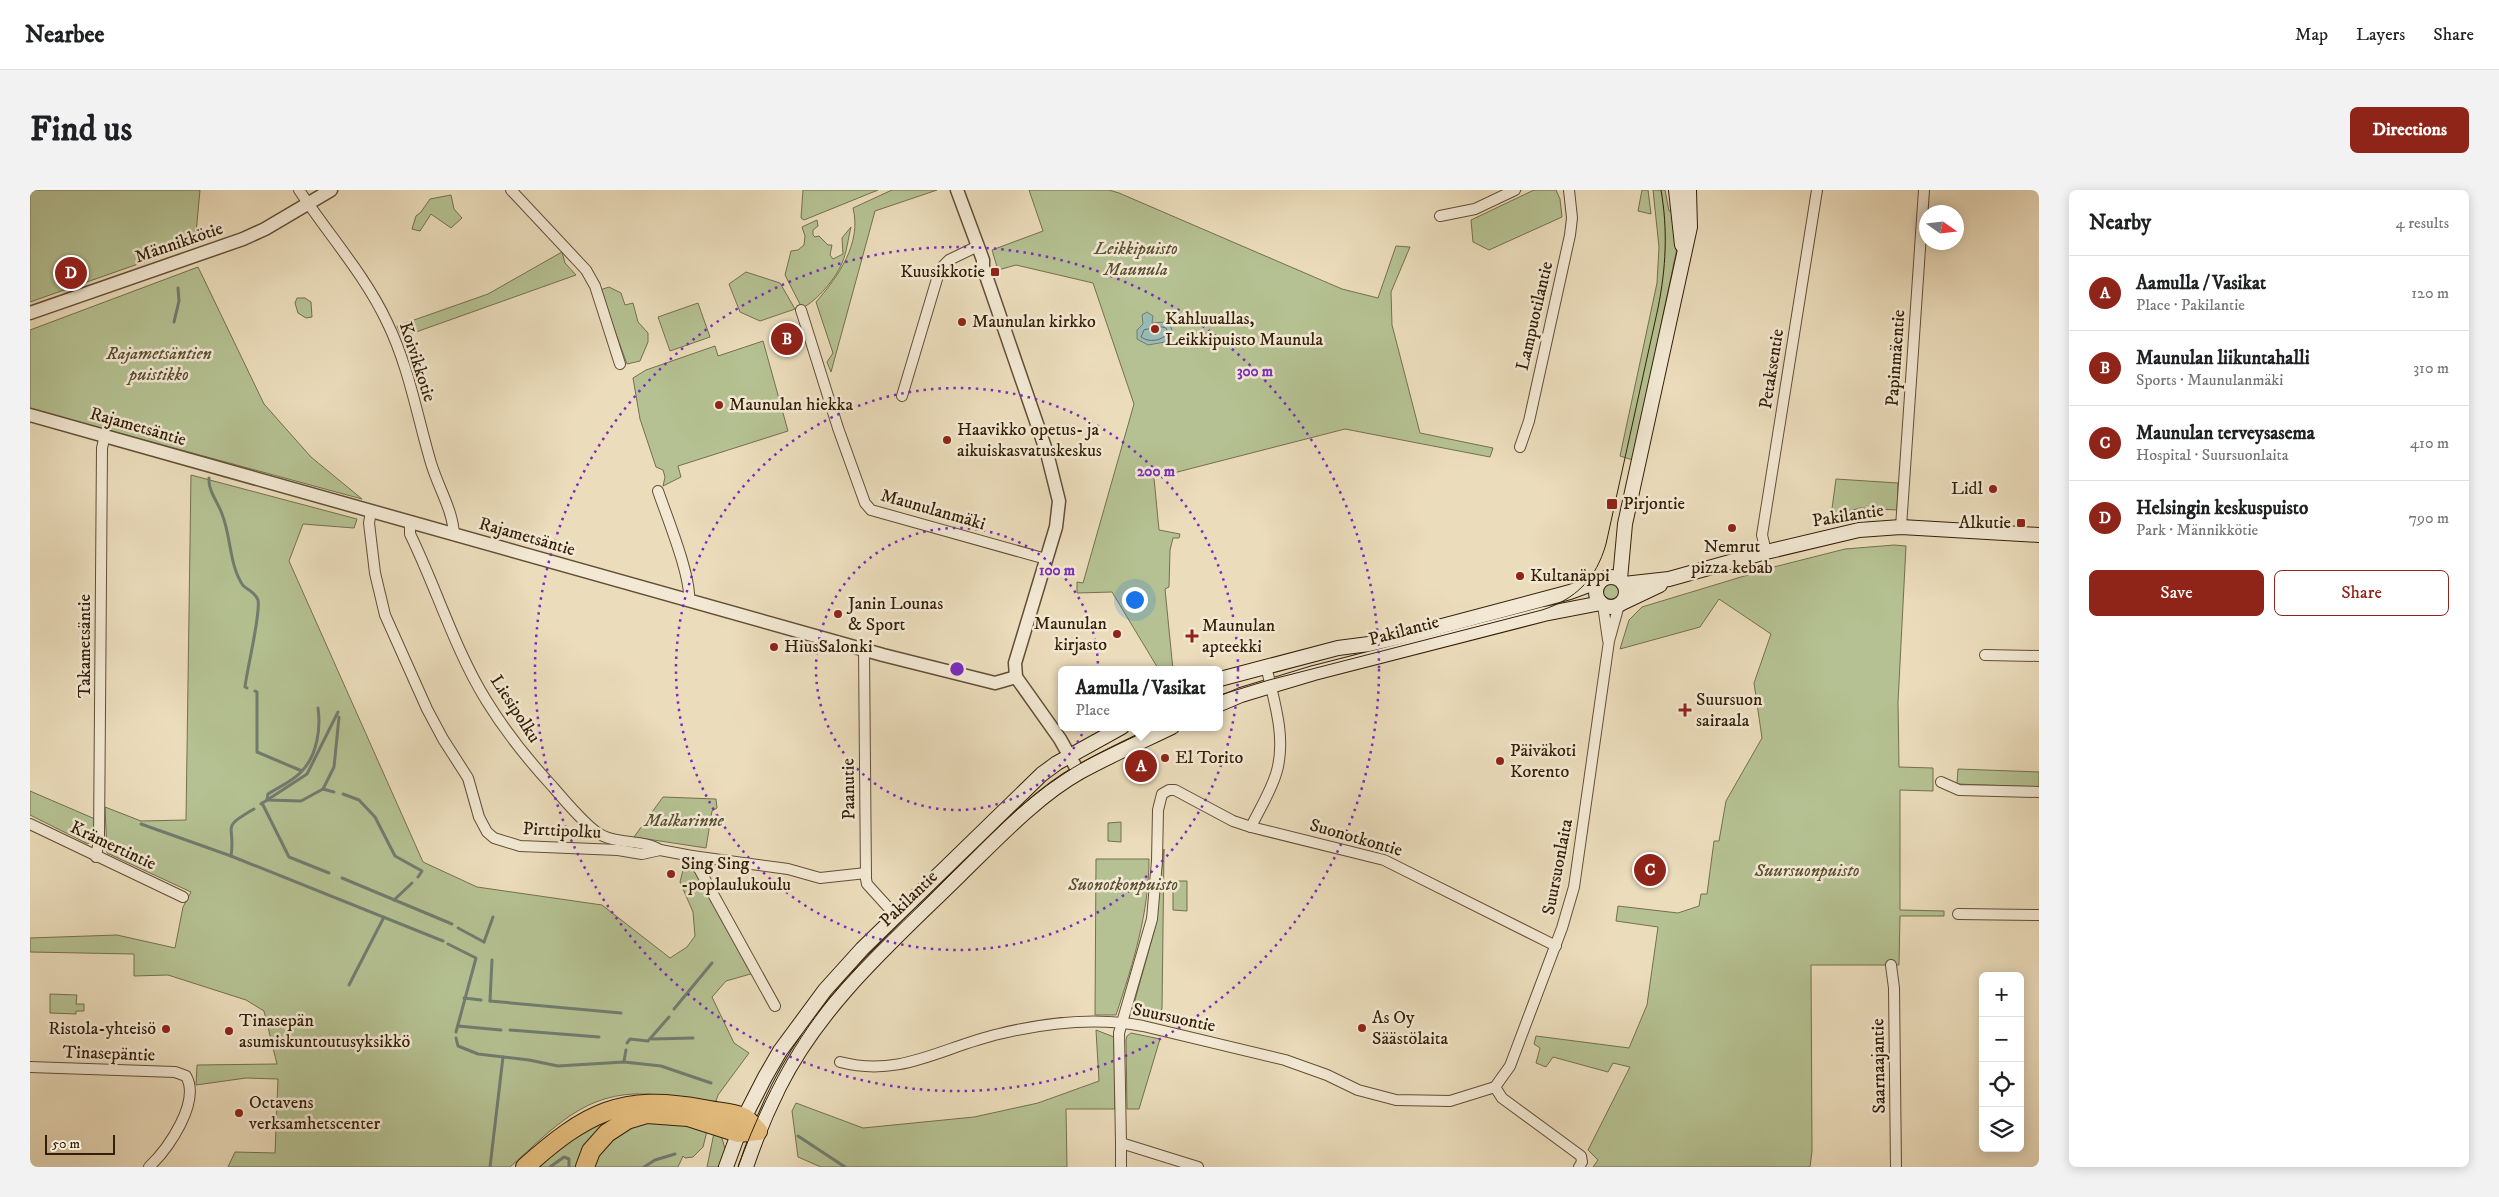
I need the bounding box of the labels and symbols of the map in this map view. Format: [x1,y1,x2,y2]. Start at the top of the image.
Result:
north arrow [1919,205,1964,250]
street label: Männikkötie [132,218,226,268]
park label: Leikkipuisto Maunula [1093,238,1178,281]
pin: D [55,254,87,292]
street label: Lampuotilantie [1512,259,1558,373]
place label: Kuusikkotie [900,261,985,283]
marker: Kuusikkotie [989,266,1001,278]
place label: Kahluuallas, Leikkipuisto Maunula [1165,308,1324,351]
street label: Papinmäentie [1882,309,1910,407]
place label: Maunulan kirkko [972,311,1096,333]
marker: Maunulan kirkko [956,316,968,328]
street label: Koivikkotie [394,319,440,405]
pin: B [771,320,803,358]
marker: Kahluuallas, Leikkipuisto Maunula [1149,323,1161,335]
street label: Petaksentie [1755,327,1789,411]
park label: Rajametsäntien puistikko [105,343,212,386]
text: 300 m [1237,362,1274,381]
place label: Maunulan hiekka [729,394,853,416]
marker: Maunulan hiekka [713,399,725,411]
street label: Rajametsäntie [87,403,189,451]
place label: Haavikko opetus- ja aikuiskasvatuskeskus [957,419,1102,462]
marker: Haavikko opetus- ja aikuiskasvatuskeskus [941,434,953,446]
text: 200 m [1137,462,1176,481]
place label: Lidl [1951,478,1984,500]
marker: Lidl [1987,483,1999,495]
street label: Maunulanmäki [878,485,988,535]
place label: Pirjontie [1623,493,1685,515]
marker: Pirjontie [1605,497,1619,511]
street label: Pakilantie [1811,500,1885,532]
place label: Alkutie [1959,512,2011,534]
street label: Rajametsäntie [476,513,578,561]
marker: Alkutie [2015,517,2027,529]
marker: Nemrut pizza kebab [1726,522,1738,534]
place label: Nemrut pizza kebab [1690,536,1773,579]
text: 100 m [1039,561,1076,580]
place label: Kultanäppi [1530,565,1610,587]
marker: Kultanäppi [1514,570,1526,582]
your location [1122,587,1148,613]
place label: Janin Lounas & Sport [846,593,943,636]
street label: Takametsäntie [74,594,96,698]
marker: Janin Lounas & Sport [832,608,844,620]
street label: Pakilantie [1366,611,1442,651]
place label: Maunulan kirjasto [1034,613,1108,656]
place label: Maunulan apteekki [1202,615,1276,658]
marker: Maunulan kirjasto [1111,628,1123,640]
marker: Maunulan apteekki [1186,630,1198,642]
place label: HiusSalonki [784,636,873,658]
marker: HiusSalonki [768,641,780,653]
centre of rings [948,660,966,678]
street label: Liesipolku [485,671,545,747]
place label: Suursuon sairaala [1696,689,1763,732]
marker: Suursuon sairaala [1678,703,1692,717]
place label: Päiväkoti Korento [1510,740,1576,783]
pin: A [1125,747,1157,785]
place label: El Torito [1175,747,1243,769]
marker: El Torito [1159,752,1171,764]
marker: Päiväkoti Korento [1494,755,1506,767]
street label: Paanutie [837,758,861,820]
park label: Malkarinne [642,810,724,832]
street label: Suonotkontie [1307,814,1405,862]
street label: Krämertintie [67,817,159,875]
street label: Suursuonlaita [1538,817,1578,917]
street label: Pirttipolku [522,818,602,844]
pin: C [1634,851,1666,889]
place label: Sing Sing -poplaulukoulu [681,853,791,896]
park label: Suursuonpuisto [1753,860,1860,882]
street label: Pakilantie [876,866,942,932]
marker: Sing Sing -poplaulukoulu [665,868,677,880]
park label: Suonotkonpuisto [1067,874,1178,896]
street label: Suursuontie [1131,998,1217,1038]
place label: As Oy Säästölaita [1372,1007,1449,1050]
place label: Tinasepän asumiskuntoutusyksikkö [239,1010,411,1053]
place label: Ristola-yhteisö [48,1018,156,1040]
street label: Saarnaajantie [1867,1018,1891,1114]
marker: As Oy Säästölaita [1356,1022,1368,1034]
marker: Ristola-yhteisö [160,1023,172,1035]
marker: Tinasepän asumiskuntoutusyksikkö [223,1025,235,1037]
street label: Tinasepäntie [62,1041,156,1067]
place label: Octavens verksamhetscenter [248,1092,380,1135]
marker: Octavens verksamhetscenter [233,1107,245,1119]
scale bar [45,1132,115,1155]

